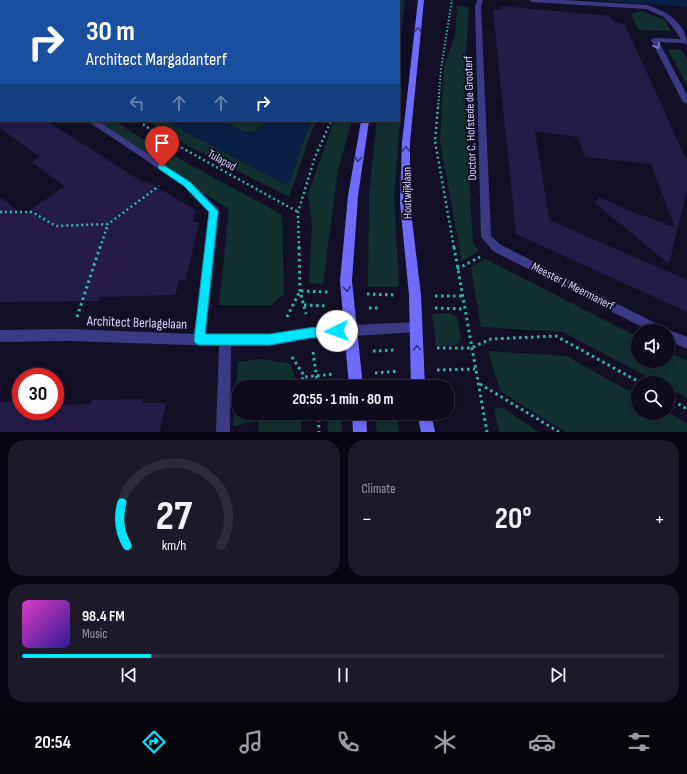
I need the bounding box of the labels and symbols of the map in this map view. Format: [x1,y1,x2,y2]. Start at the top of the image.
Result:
one-way arrow [413,27,422,33]
one-way arrow [652,42,660,49]
street label: Doctor C. Hofstede de Grooterf [461,55,480,181]
pin [145,126,179,167]
street label: Tulapad [205,146,239,174]
one-way arrow [402,146,410,152]
one-way arrow [354,156,363,162]
street label: Houtwijklaan [400,167,415,219]
street label: Meester J. Meermanerf [529,259,617,314]
one-way arrow [343,286,352,292]
position arrow [316,310,358,352]
street label: Architect Berlagelaan [85,312,187,333]
one-way arrow [412,345,421,351]
speed limit sign: 30 [12,368,64,420]

